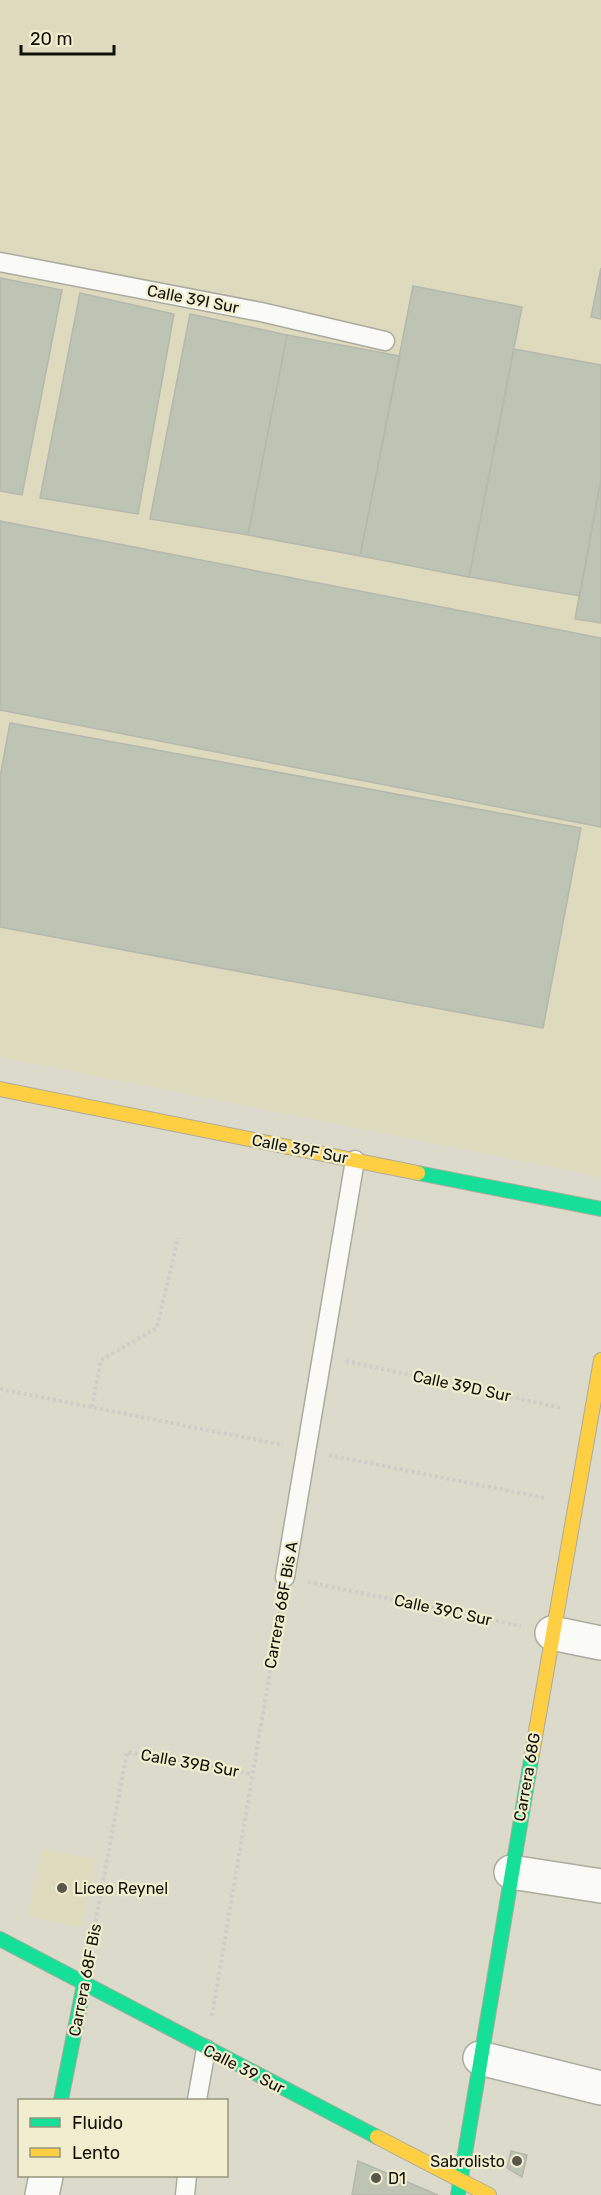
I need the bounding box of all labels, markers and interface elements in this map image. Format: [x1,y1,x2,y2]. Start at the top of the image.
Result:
scale bar [21,18,114,56]
text: 20 m [30,28,72,50]
street label: Calle 39I Sur [145,281,241,317]
street label: Calle 39F Sur [250,1130,350,1168]
street label: Calle 39D Sur [411,1366,513,1406]
street label: Carrera 68F Bis A [260,1540,302,1670]
street label: Calle 39C Sur [392,1590,494,1630]
street label: Carrera 68G [510,1731,544,1823]
street label: Calle 39B Sur [139,1745,241,1781]
place label: Liceo Reynel [74,1879,168,1898]
marker: Liceo Reynel [55,1881,69,1895]
street label: Carrera 68F Bis [65,1922,105,2038]
street label: Calle 39 Sur [200,2040,288,2098]
legend [18,2099,228,2177]
text: Fluido [72,2112,123,2134]
text: Lento [72,2142,120,2164]
place label: Sabrolisto [430,2152,505,2171]
marker: Sabrolisto [510,2154,524,2168]
place label: D1 [388,2169,406,2188]
marker: D1 [369,2171,383,2185]

